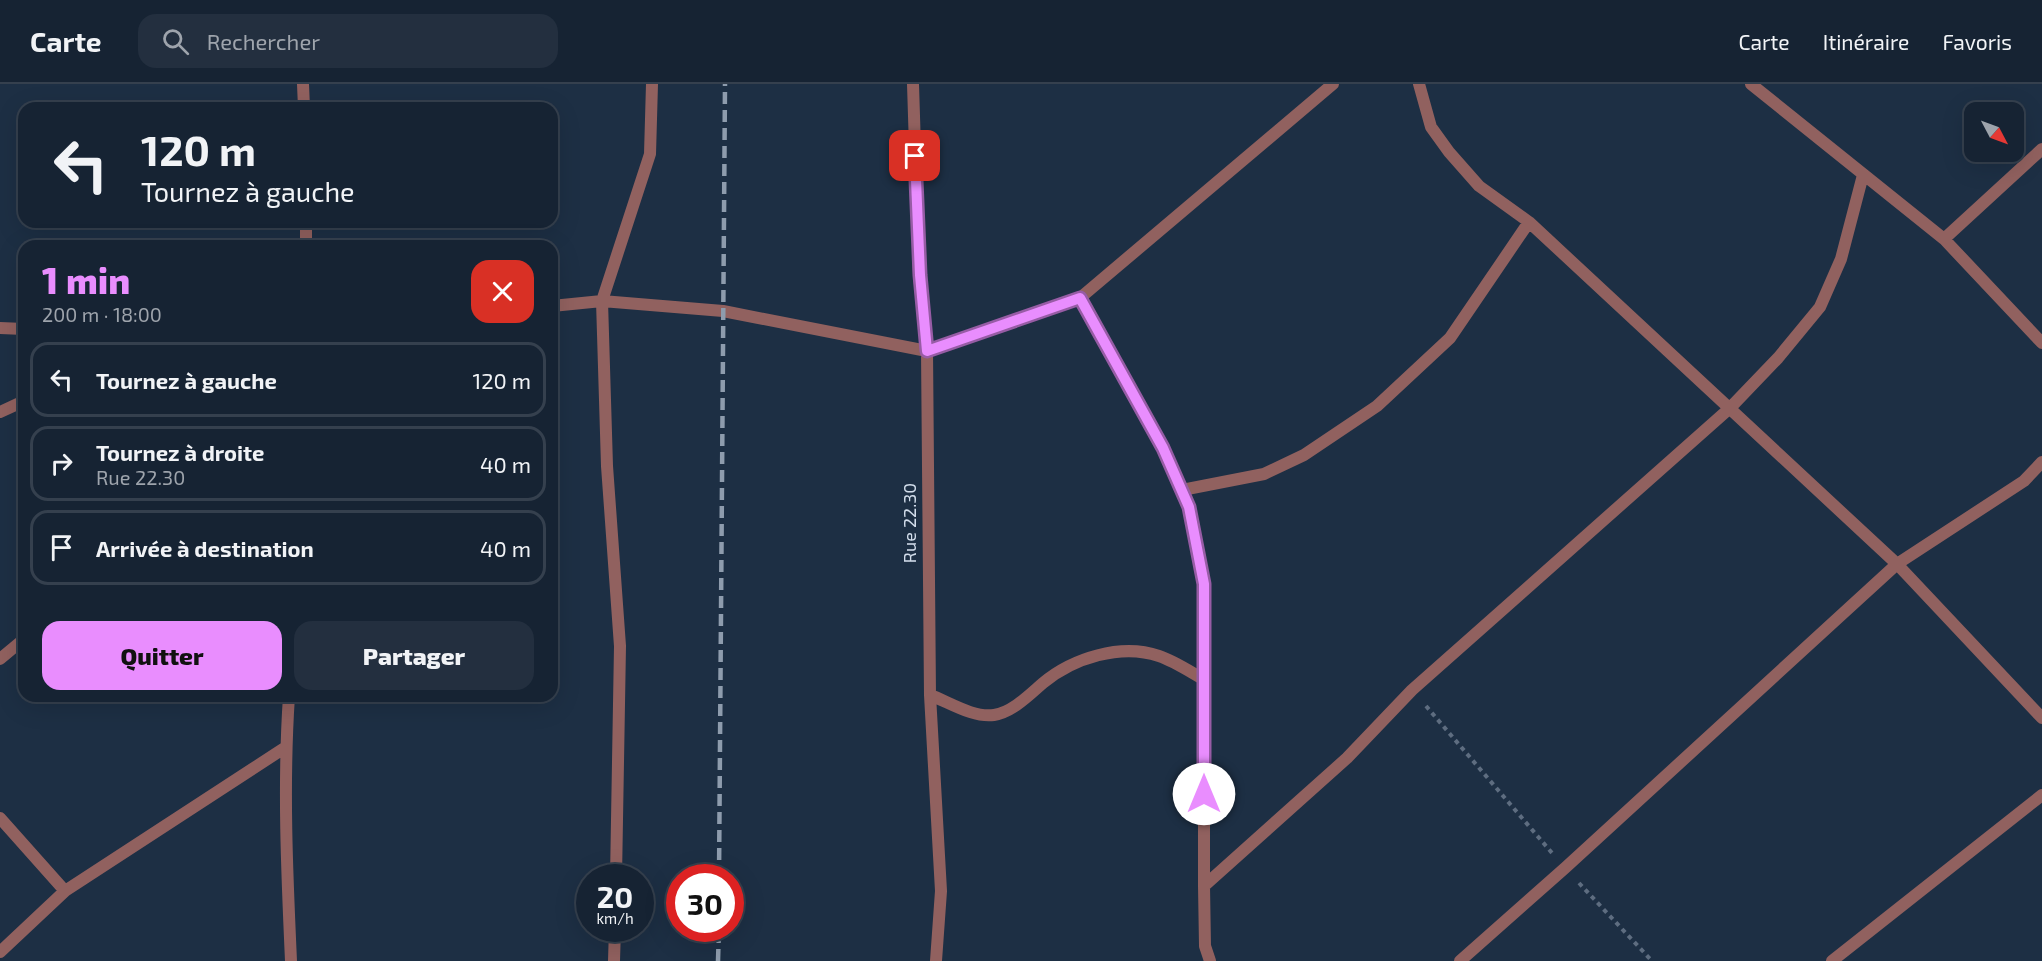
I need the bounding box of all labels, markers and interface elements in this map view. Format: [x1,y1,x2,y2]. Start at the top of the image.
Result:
search box [138,14,558,68]
text: Carte [30,24,102,58]
icon: search [159,25,192,58]
text: Rechercher [207,28,320,54]
text: Carte [1738,29,1790,54]
text: Itinéraire [1823,29,1909,54]
text: Favoris [1942,29,2012,54]
north arrow [1964,102,2024,162]
map controls [1964,102,2024,162]
text: 120 m [141,124,256,174]
icon: left [42,126,120,204]
pin [889,130,940,181]
icon: arrive [898,139,931,172]
text: Tournez à gauche [141,175,355,207]
text: 1 min [42,258,130,301]
button: close [471,260,534,323]
text: 200 m · 18:00 [42,302,162,326]
icon: left [45,363,78,396]
text: Tournez à gauche [96,367,277,393]
text: 120 m [472,367,531,393]
text: Tournez à droite [96,439,265,465]
icon: right [45,447,78,480]
text: 40 m [480,451,531,477]
text: Rue 22.30 [96,465,185,489]
street label: Rue 22.30 [898,483,920,563]
icon: arrive [45,531,78,564]
text: Arrivée à destination [96,535,314,561]
text: 40 m [480,535,531,561]
button: Quitter [42,621,282,690]
button: Partager [294,621,534,690]
position arrow [1172,762,1236,826]
speed limit sign: 30 [666,864,744,942]
text: 20 [597,878,633,914]
text: km/h [596,909,634,927]

